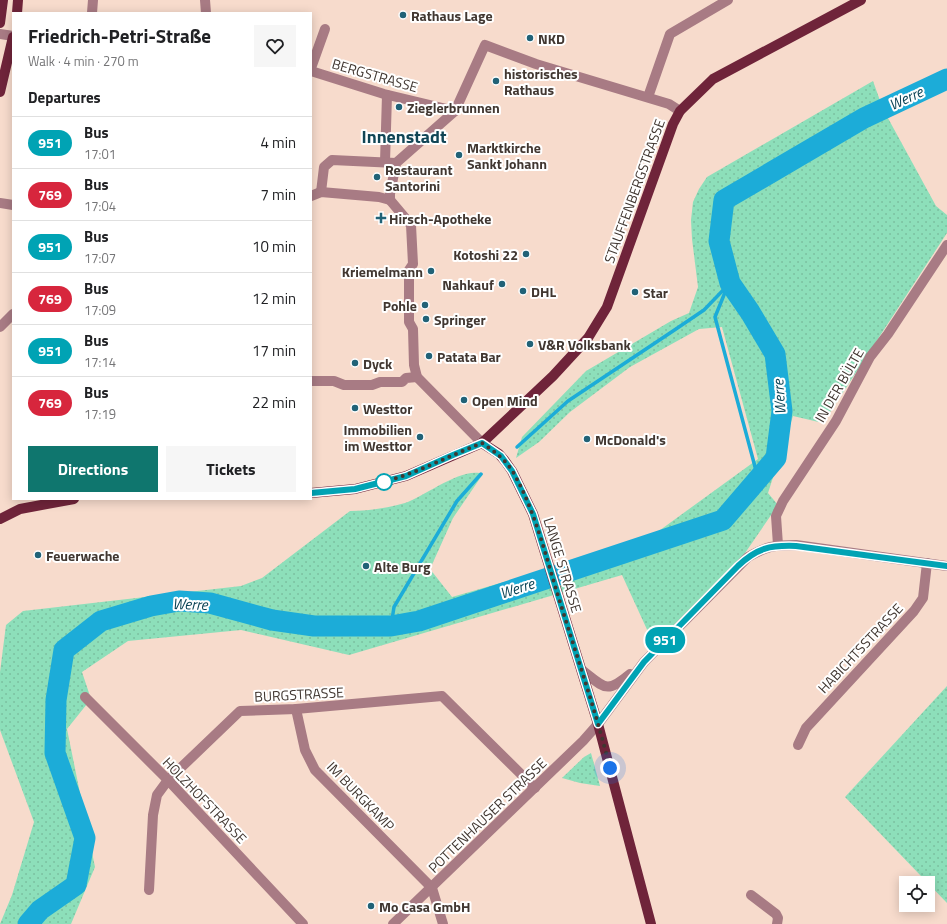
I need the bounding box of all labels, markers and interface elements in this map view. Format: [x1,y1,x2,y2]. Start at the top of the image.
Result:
place label: Rathaus Lage [411,5,493,26]
marker: Rathaus Lage [398,10,408,20]
text: Friedrich-Petri-Straße [28,21,211,50]
button: heart [254,25,296,67]
place label: NKD [538,28,565,49]
marker: NKD [525,33,535,43]
text: Walk · 4 min · 270 m [28,51,139,71]
street label: BERGSTRASSE [330,53,421,97]
place label: historisches Rathaus [504,63,578,100]
marker: historisches Rathaus [491,76,501,86]
water label: Werre [885,80,928,116]
text: Departures [28,86,101,109]
place label: Zieglerbrunnen [407,97,500,118]
marker: Zieglerbrunnen [394,102,404,112]
street label: STAUFFENBERGSTRASSE [598,116,670,266]
text: Bus [84,121,109,144]
district label: Innenstadt [362,123,447,150]
text: 4 min [260,131,296,154]
text: 951 [38,132,62,153]
place label: Marktkirche Sankt Johann [467,137,547,174]
text: 17:01 [84,144,116,164]
marker: Marktkirche Sankt Johann [454,150,464,160]
place label: Restaurant Santorini [385,159,453,196]
marker: Restaurant Santorini [372,172,382,182]
text: Bus [84,173,109,196]
text: 7 min [260,183,296,206]
text: 769 [38,184,62,205]
text: 17:04 [84,196,116,216]
place label: Hirsch-Apotheke [389,208,491,229]
marker: Hirsch-Apotheke [376,213,386,223]
text: Bus [84,225,109,248]
text: 10 min [252,235,296,258]
text: 951 [38,236,62,257]
place label: Kotoshi 22 [453,244,518,265]
text: 17:07 [84,248,116,268]
marker: Kotoshi 22 [521,249,531,259]
place label: Kriemelmann [342,261,423,282]
marker: Kriemelmann [426,266,436,276]
place label: Nahkauf [442,274,494,295]
text: Bus [84,277,109,300]
marker: Nahkauf [497,279,507,289]
place label: DHL [531,281,556,302]
place label: Star [643,282,668,303]
marker: DHL [518,286,528,296]
text: 12 min [252,287,296,310]
marker: Star [630,287,640,297]
text: 769 [38,288,62,309]
place label: Pohle [383,295,417,316]
text: 17:09 [84,300,116,320]
marker: Pohle [420,300,430,310]
place label: Springer [434,309,486,330]
marker: Springer [421,314,431,324]
text: Bus [84,329,109,352]
place label: V&R Volksbank [538,334,631,355]
text: 17 min [252,339,296,362]
marker: V&R Volksbank [525,339,535,349]
text: 951 [38,340,62,361]
street label: IN DER BÜLTE [809,344,869,426]
place label: Patata Bar [437,346,501,367]
marker: Patata Bar [424,351,434,361]
text: 17:14 [84,352,116,372]
place label: Dyck [363,353,393,374]
marker: Dyck [350,358,360,368]
water label: Werre [766,378,792,415]
text: Bus [84,381,109,404]
place label: Open Mind [472,390,538,411]
text: 22 min [252,391,296,414]
text: 769 [38,392,62,413]
marker: Open Mind [459,395,469,405]
place label: Westtor [363,398,412,419]
marker: Westtor [350,403,360,413]
text: 17:19 [84,404,116,424]
place label: Immobilien im Westtor [344,419,412,456]
place label: McDonald's [595,429,666,450]
marker: Immobilien im Westtor [415,432,425,442]
marker: McDonald's [582,434,592,444]
button: Directions [28,446,158,492]
button: Tickets [166,446,296,492]
unlabelled marker [375,473,393,491]
street label: LANGE STRASSE [539,515,588,615]
place label: Feuerwache [46,545,120,566]
marker: Feuerwache [33,550,43,560]
place label: Alte Burg [374,556,431,577]
marker: Alte Burg [361,561,371,571]
water label: Werre [497,571,538,604]
water label: Werre [172,592,209,616]
street label: HABICHTSSTRASSE [813,598,908,698]
line badge: 951 [642,627,688,653]
text: 951 [653,629,677,650]
street label: BURGSTRASSE [254,681,345,707]
street label: HOLZHOFSTRASSE [158,752,252,848]
street label: POTTENHAUSER STRASSE [423,753,551,877]
street label: IM BURGKAMP [322,756,400,836]
your location [600,758,620,778]
map controls [899,876,935,912]
button: locate [899,876,935,912]
place label: Mo Casa GmbH [379,896,470,917]
marker: Mo Casa GmbH [366,901,376,911]

